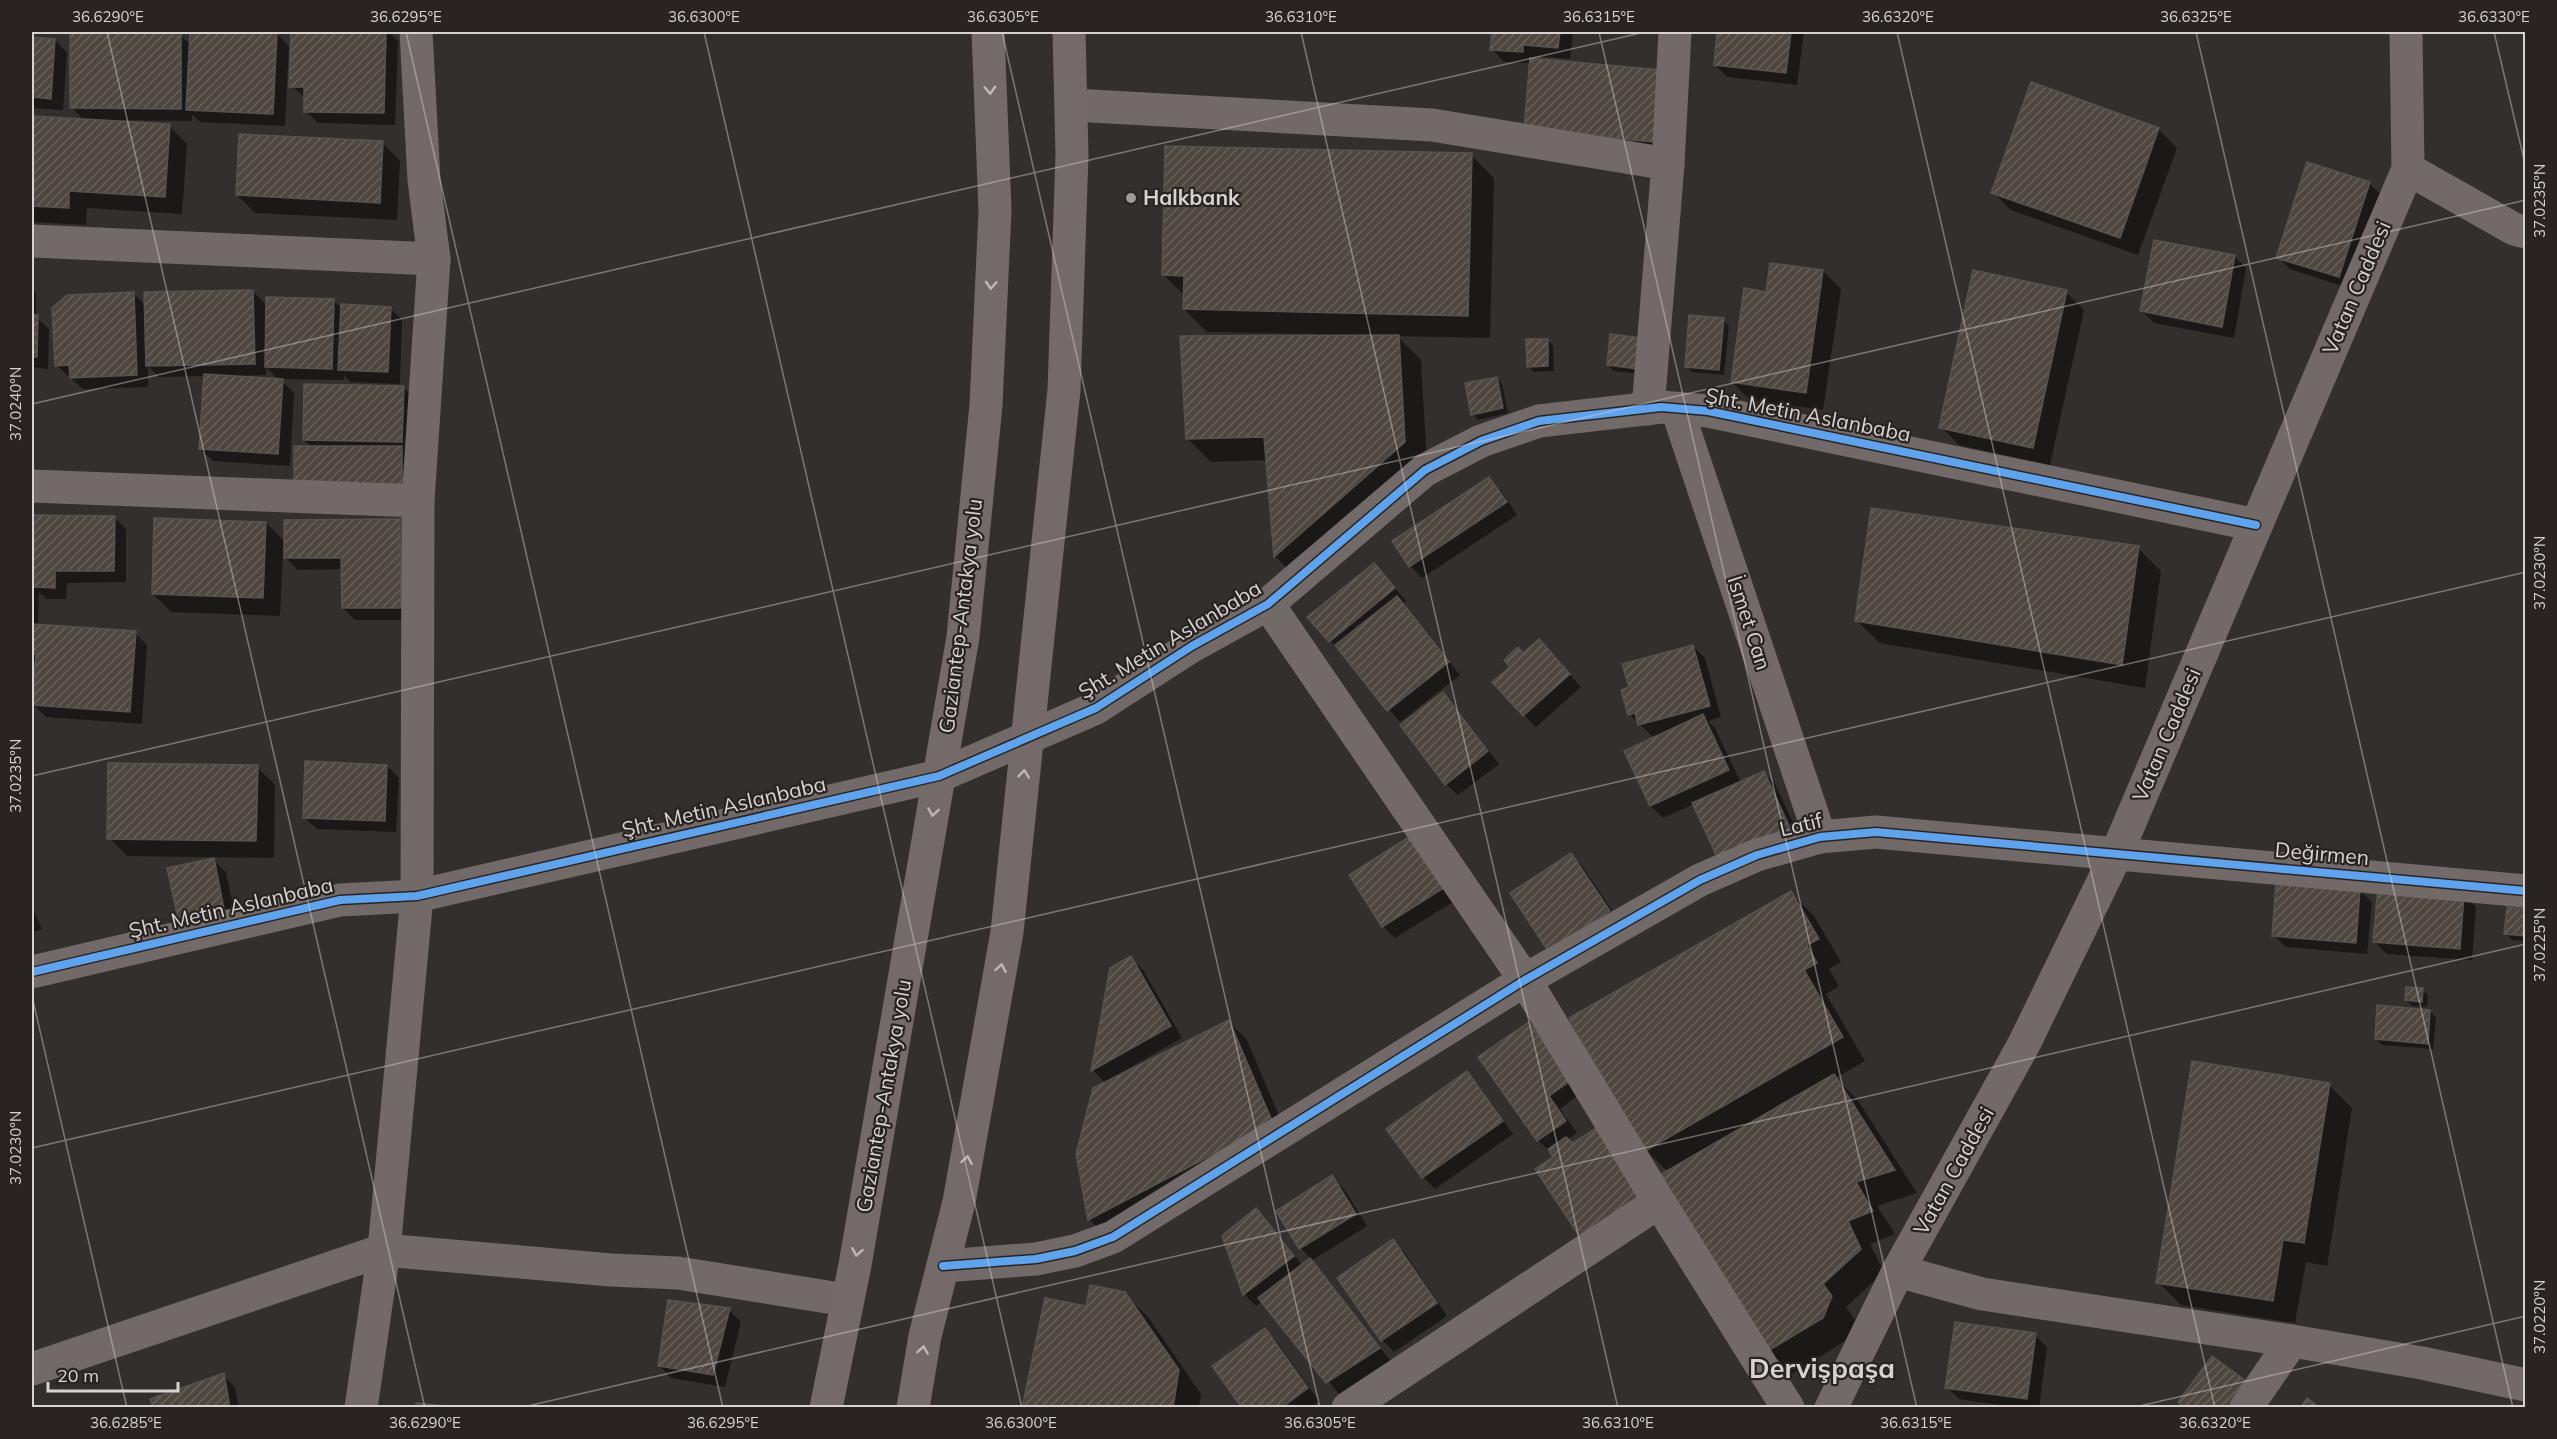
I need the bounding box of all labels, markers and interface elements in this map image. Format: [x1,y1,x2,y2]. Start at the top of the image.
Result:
text: 36.6290°E [72,7,144,26]
text: 36.6295°E [370,7,442,26]
text: 36.6300°E [668,7,740,26]
text: 36.6305°E [967,7,1039,26]
text: 36.6310°E [1265,7,1337,26]
text: 36.6315°E [1563,7,1635,26]
text: 36.6320°E [1862,7,1934,26]
text: 36.6325°E [2160,7,2232,26]
text: 36.6330°E [2458,7,2530,26]
one-way arrow [984,85,997,94]
text: 37.0235°N [2530,164,2549,238]
place label: Halkbank [1143,184,1240,210]
marker: Halkbank [1124,191,1138,205]
street label: Vatan Caddesi [2316,217,2396,358]
one-way arrow [985,280,998,289]
text: 37.0240°N [6,367,25,441]
street label: Şht. Metin Aslanbaba [1703,381,1913,447]
street label: Gaziantep-Antakya yolu [933,497,987,735]
text: 37.0230°N [2530,536,2549,610]
street label: İsmet Can [1723,572,1777,673]
street label: Şht. Metin Aslanbaba [1073,574,1266,704]
street label: Vatan Caddesi [2126,664,2206,805]
text: 37.0235°N [6,739,25,813]
street label: Şht. Metin Aslanbaba [619,770,828,842]
one-way arrow [1017,770,1029,779]
street label: Latif [1777,806,1826,842]
one-way arrow [927,807,940,817]
street label: Değirmen [2274,836,2370,870]
street label: Şht. Metin Aslanbaba [126,871,335,943]
text: 37.0225°N [2530,908,2549,982]
one-way arrow [994,963,1007,973]
street label: Gaziantep-Antakya yolu [850,977,916,1214]
street label: Vatan Caddesi [1907,1102,1999,1239]
text: 37.0230°N [6,1111,25,1185]
one-way arrow [960,1155,972,1165]
one-way arrow [851,1247,864,1257]
text: 37.0220°N [2530,1280,2549,1354]
one-way arrow [916,1345,929,1355]
district label: Dervişpaşa [1749,1351,1895,1385]
scale bar [48,1355,178,1393]
text: 20 m [57,1364,99,1387]
text: 36.6285°E [90,1413,162,1432]
text: 36.6290°E [389,1413,461,1432]
text: 36.6295°E [687,1413,759,1432]
text: 36.6300°E [985,1413,1057,1432]
text: 36.6305°E [1284,1413,1356,1432]
text: 36.6310°E [1582,1413,1654,1432]
text: 36.6315°E [1880,1413,1952,1432]
text: 36.6320°E [2179,1413,2251,1432]

